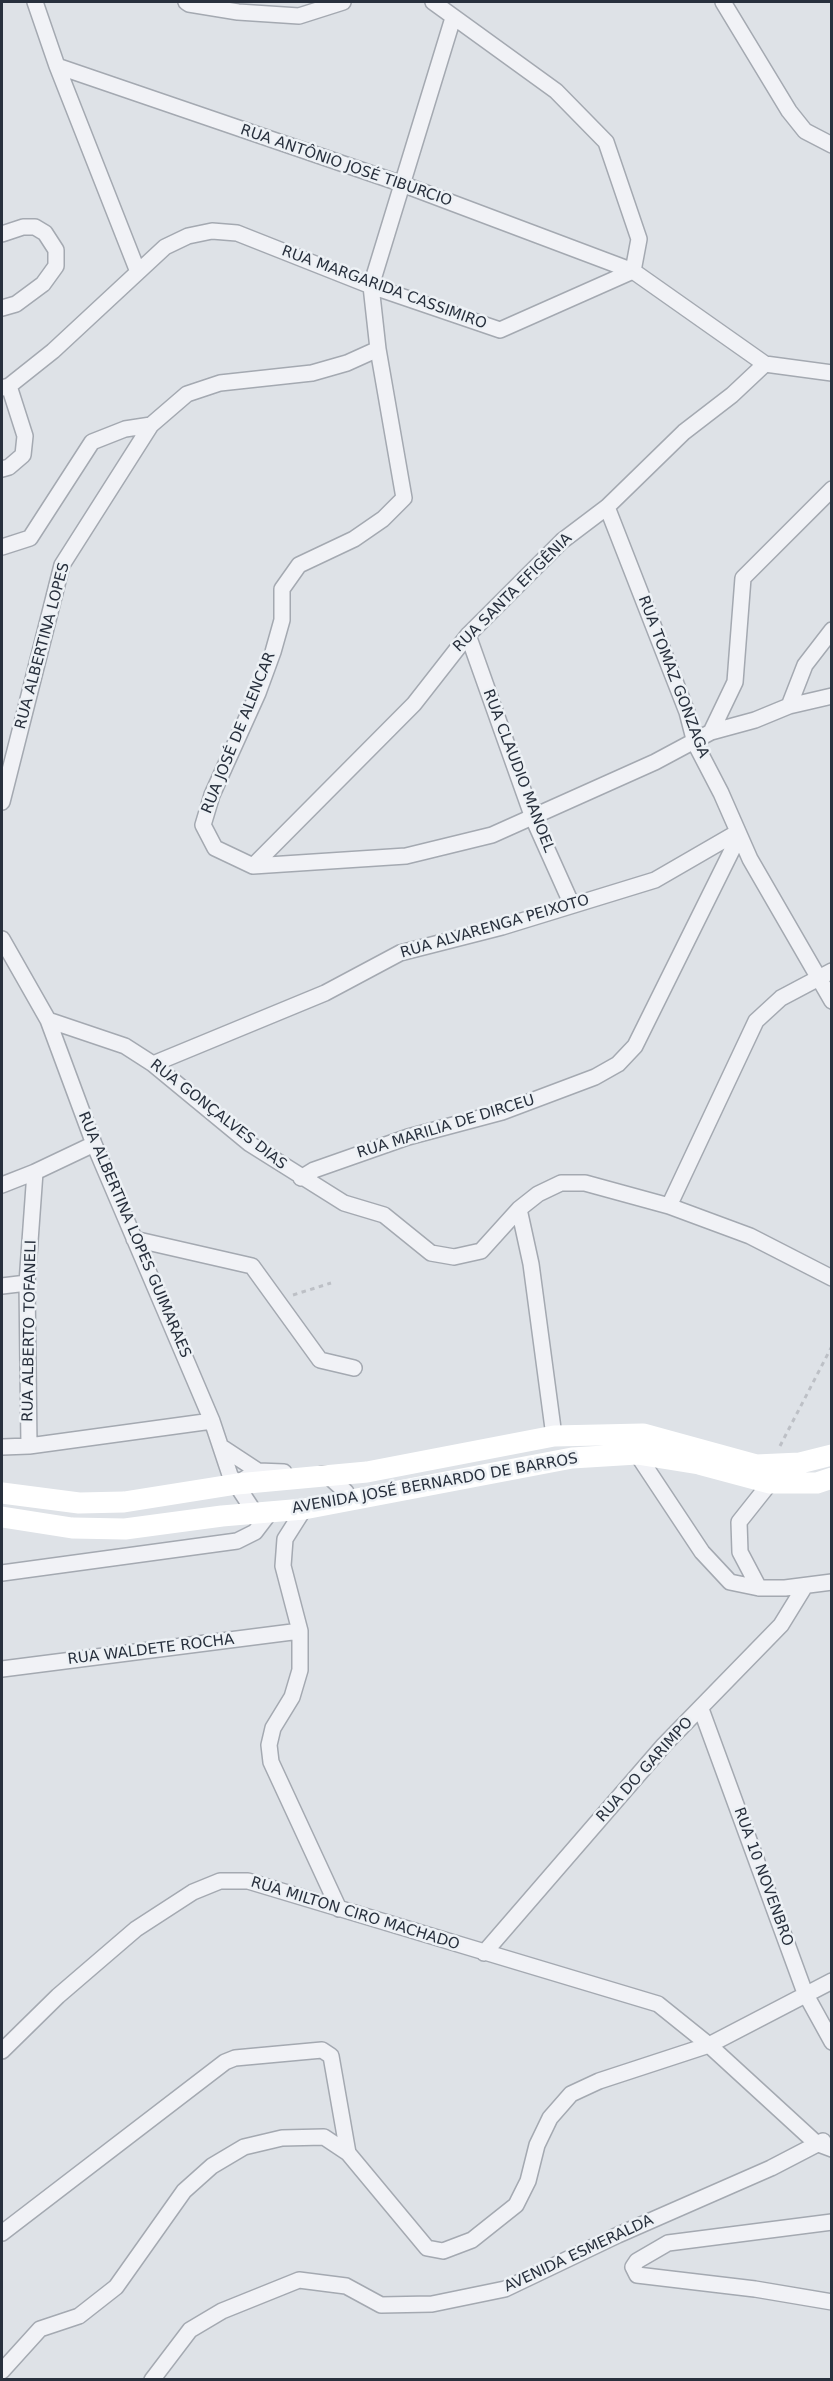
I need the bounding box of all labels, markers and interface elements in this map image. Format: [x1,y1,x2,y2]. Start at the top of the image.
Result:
street label: RUA ANTÔNIO JOSÉ TIBURCIO [238,121,454,211]
street label: RUA MARGARIDA CASSIMIRO [279,242,489,334]
street label: RUA SANTA EFIGÊNIA [450,530,576,656]
street label: RUA ALBERTINA LOPES [12,561,74,731]
street label: RUA TOMAZ GONZAGA [634,593,712,761]
street label: RUA JOSÉ DE ALENCAR [198,650,280,816]
street label: RUA CLAUDIO MANOEL [479,687,557,855]
street label: RUA ALVARENGA PEIXOTO [398,891,592,963]
street label: RUA GONÇALVES DIAS [146,1056,290,1174]
street label: RUA MARILIA DE DIRCEU [355,1091,537,1163]
street label: RUA ALBERTINA LOPES GUIMARAES [74,1109,194,1361]
street label: RUA ALBERTO TOFANELI [19,1240,41,1422]
street label: AVENIDA JOSÉ BERNARDO DE BARROS [291,1450,579,1518]
street label: RUA WALDETE ROCHA [67,1631,235,1669]
street label: RUA DO GARIMPO [593,1714,697,1826]
street label: RUA 10 NOVENBRO [729,1805,797,1949]
street label: RUA MILTON CIRO MACHADO [248,1874,462,1954]
street label: AVENIDA ESMERALDA [502,2212,656,2296]

